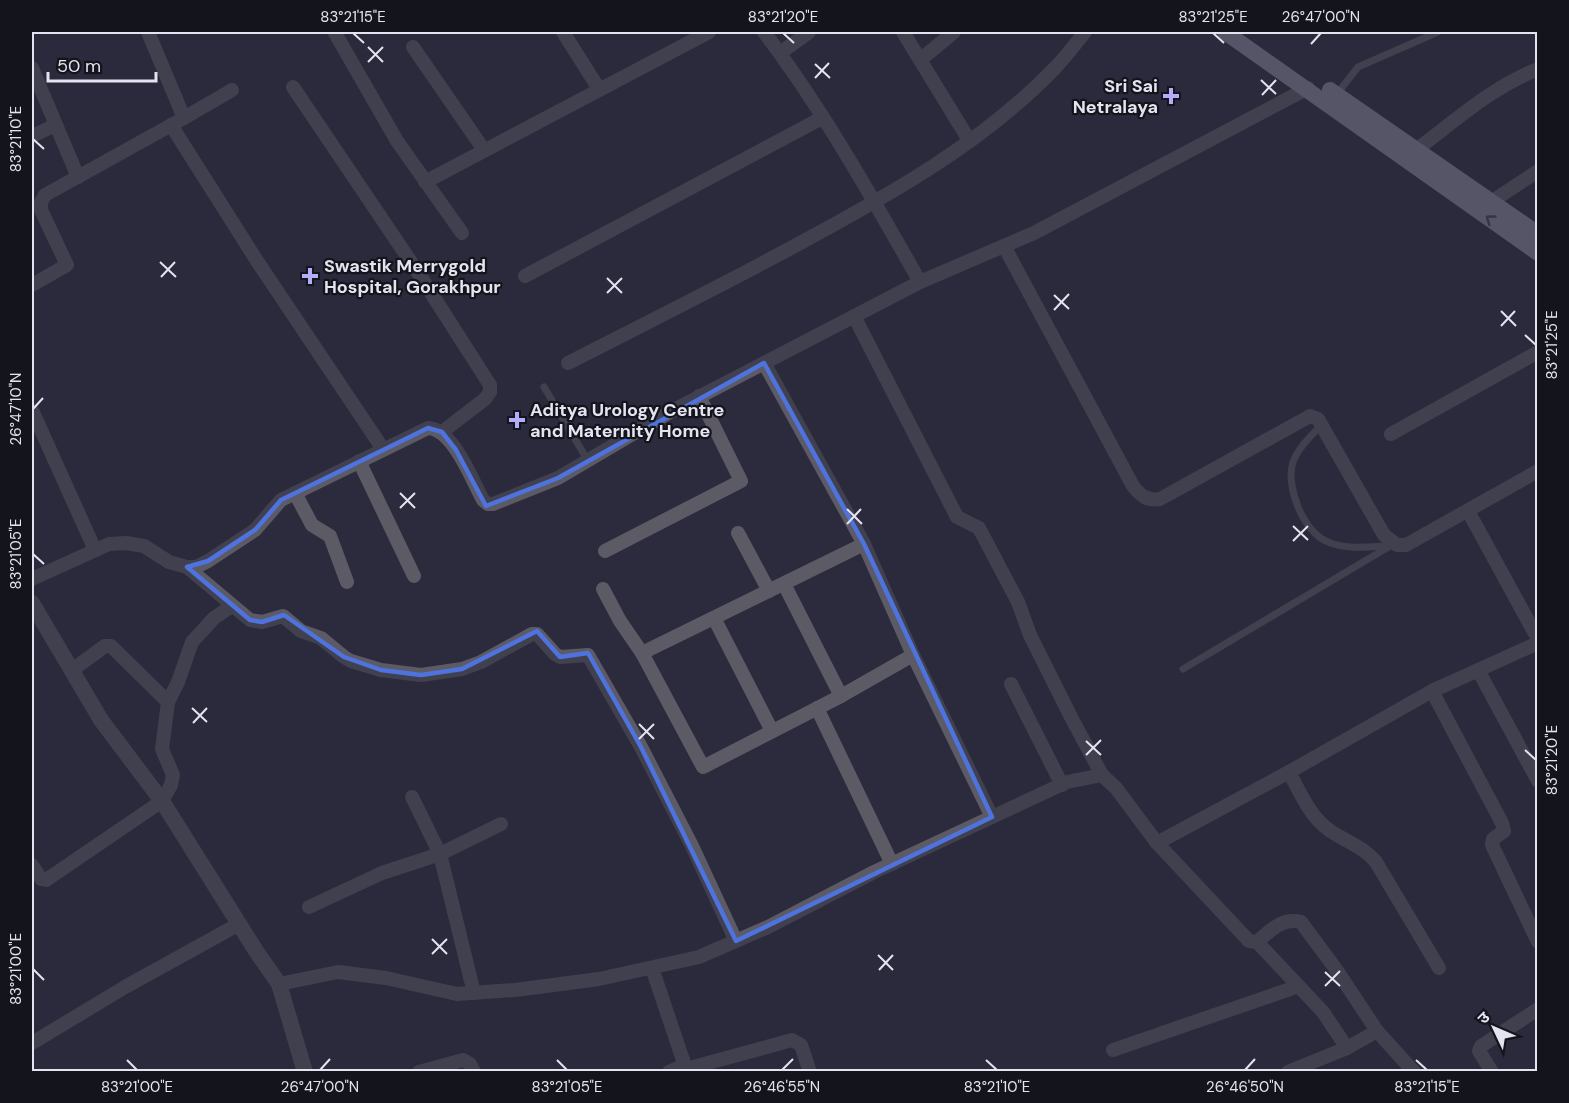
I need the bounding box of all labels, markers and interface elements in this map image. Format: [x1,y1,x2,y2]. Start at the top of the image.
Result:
text: 83°21'15"E [320,7,386,27]
text: 83°21'20"E [748,7,818,27]
text: 83°21'25"E [1178,7,1248,27]
text: 26°47'00"N [1282,7,1360,27]
scale bar [48,45,156,83]
text: 50 m [57,54,101,78]
place label: Sri Sai Netralaya [1073,74,1158,119]
marker: Sri Sai Netralaya [1162,87,1180,105]
text: 83°21'10"E [6,106,26,172]
one-way arrow [1485,215,1496,226]
place label: Swastik Merrygold Hospital, Gorakhpur [324,254,501,299]
marker: Swastik Merrygold Hospital, Gorakhpur [301,267,319,285]
text: 83°21'25"E [1542,310,1562,380]
text: 26°47'10"N [6,373,26,445]
place label: Aditya Urology Centre and Maternity Home [530,398,725,443]
marker: Aditya Urology Centre and Maternity Home [508,411,526,429]
text: 83°21'05"E [6,519,26,589]
text: 83°21'20"E [1542,725,1562,795]
text: 83°21'00"E [6,933,26,1005]
north arrow [1464,998,1524,1058]
text: उ [1473,1007,1495,1029]
text: 83°21'00"E [101,1077,173,1097]
text: 26°47'00"N [281,1077,359,1097]
text: 83°21'05"E [532,1077,602,1097]
text: 26°46'55"N [744,1077,820,1097]
text: 83°21'10"E [964,1077,1030,1097]
text: 26°46'50"N [1206,1077,1284,1097]
text: 83°21'15"E [1394,1077,1460,1097]

